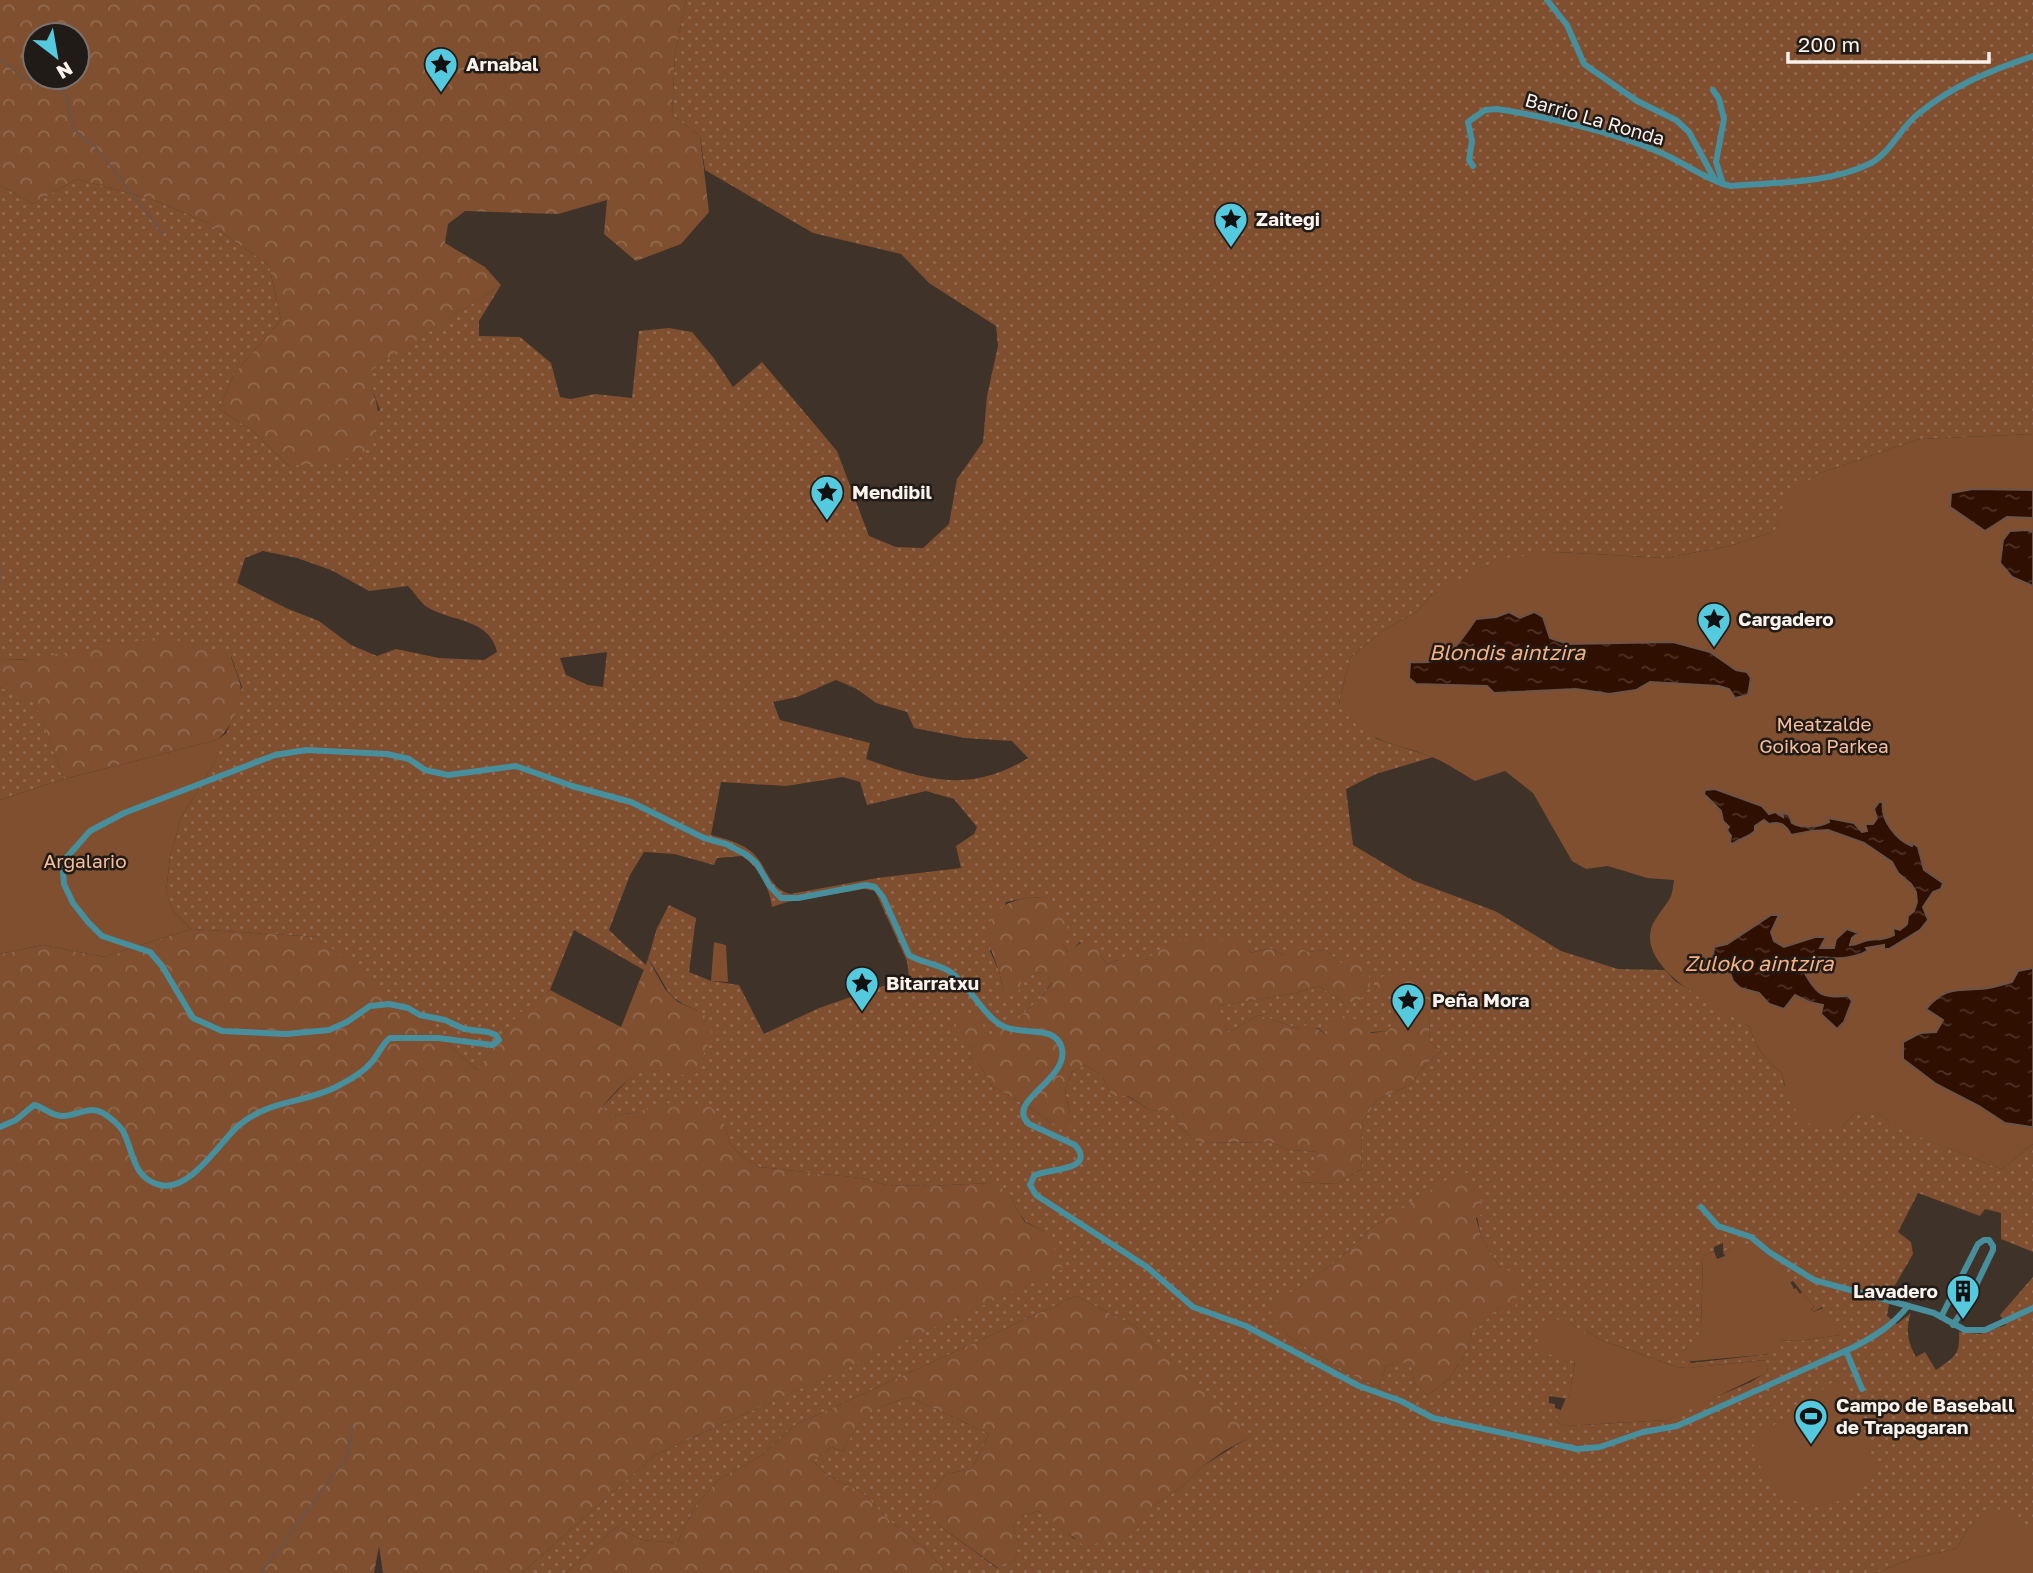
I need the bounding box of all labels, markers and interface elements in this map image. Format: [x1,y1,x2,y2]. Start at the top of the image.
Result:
north arrow [21,21,91,91]
scale bar [1788,21,1989,65]
text: 200 m [1798,31,1860,57]
place icon: Arnabal [422,45,460,94]
place label: Arnabal [466,52,539,75]
text: N [53,57,77,85]
street label: Barrio La Ronda [1523,88,1668,149]
place icon: Zaitegi [1212,200,1250,249]
place label: Zaitegi [1256,207,1320,230]
place icon: Mendibil [808,473,846,522]
place label: Mendibil [852,480,932,503]
place icon: Cargadero [1695,600,1733,649]
place label: Cargadero [1738,607,1834,630]
water label: Blondis aintzira [1429,639,1586,665]
park label: Meatzalde Goikoa Parkea [1759,712,1889,757]
park label: Argalario [43,849,127,872]
water label: Zuloko aintzira [1685,950,1834,976]
place icon: Bitarratxu [843,964,881,1013]
place label: Bitarratxu [886,971,979,994]
place icon: Peña Mora [1389,981,1427,1030]
place label: Peña Mora [1432,988,1530,1011]
building icon: Lavadero [1944,1272,1982,1321]
place label: Lavadero [1853,1279,1938,1302]
place label: Campo de Baseball de Trapagaran [1836,1393,2014,1438]
sports icon: Campo de Baseball de Trapagaran [1792,1397,1830,1446]

